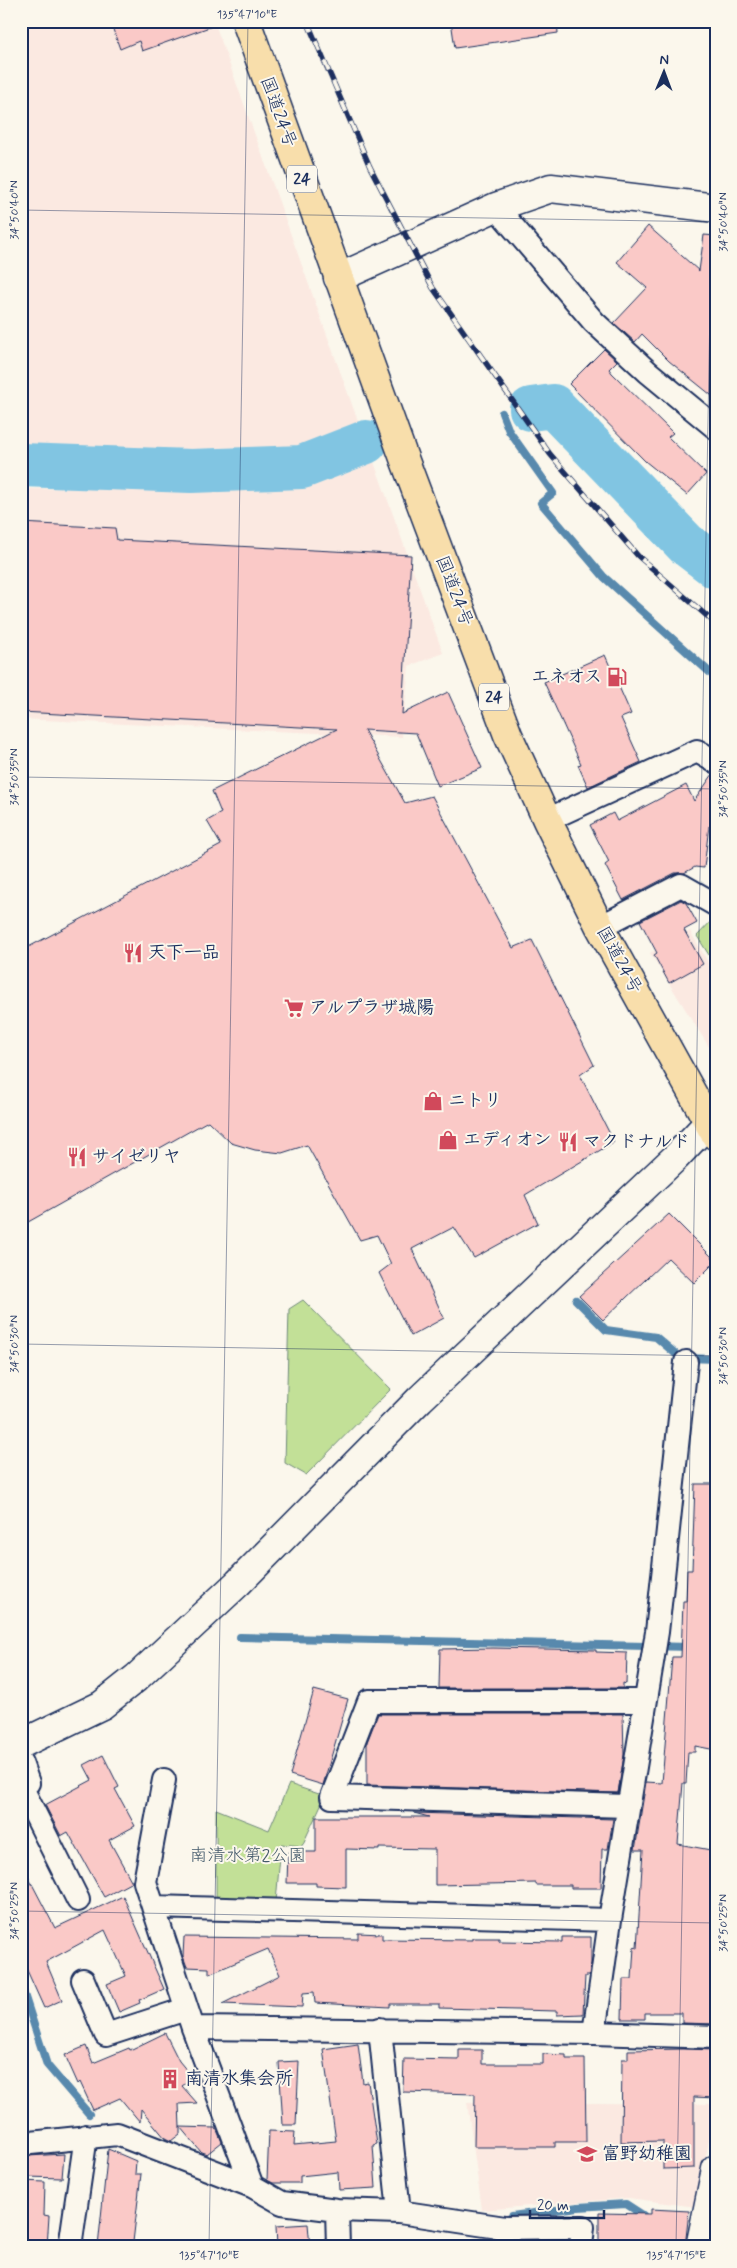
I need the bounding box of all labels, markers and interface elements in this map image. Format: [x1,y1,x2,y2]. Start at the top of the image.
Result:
text: 135°47'10"E [217,7,277,23]
north arrow [640,48,690,98]
text: N [659,51,669,69]
street label: 国道24号 [254,73,302,151]
road number: 24 [287,165,317,192]
text: 34°50'40"N [7,180,23,240]
text: 34°50'40"N [716,192,732,252]
street label: 国道24号 [430,552,478,630]
place label: エネオス [531,665,602,689]
fuel station icon: エネオス [606,666,628,688]
road number: 24 [479,684,509,710]
text: 34°50'35"N [7,748,23,806]
text: 34°50'35"N [716,760,732,818]
street label: 国道24号 [591,922,647,998]
place label: 天下一品 [148,941,220,965]
restaurant icon: 天下一品 [122,942,144,964]
place label: アルプラザ城陽 [309,996,434,1020]
supermarket icon: アルプラザ城陽 [283,997,305,1019]
place label: ニトリ [448,1089,502,1113]
shop icon: ニトリ [422,1090,444,1112]
place label: エディオン [463,1128,552,1152]
shop icon: エディオン [437,1129,459,1151]
place label: マクドナルド [583,1130,690,1154]
restaurant icon: マクドナルド [557,1131,579,1153]
place label: サイゼリヤ [92,1145,181,1169]
restaurant icon: サイゼリヤ [66,1146,88,1168]
text: 34°50'30"N [7,1315,23,1373]
text: 34°50'30"N [716,1327,732,1385]
park label: 南清水第2公園 [190,1844,306,1868]
text: 34°50'25"N [7,1882,23,1940]
text: 34°50'25"N [716,1894,732,1952]
place label: 南清水集会所 [185,2067,293,2091]
building icon: 南清水集会所 [159,2068,181,2090]
place label: 富野幼稚園 [602,2142,692,2166]
school or university icon: 富野幼稚園 [576,2143,598,2165]
scale bar [530,2188,603,2220]
text: 20 m [537,2196,569,2216]
text: 135°47'10"E [179,2248,239,2264]
text: 135°47'15"E [646,2248,706,2264]

